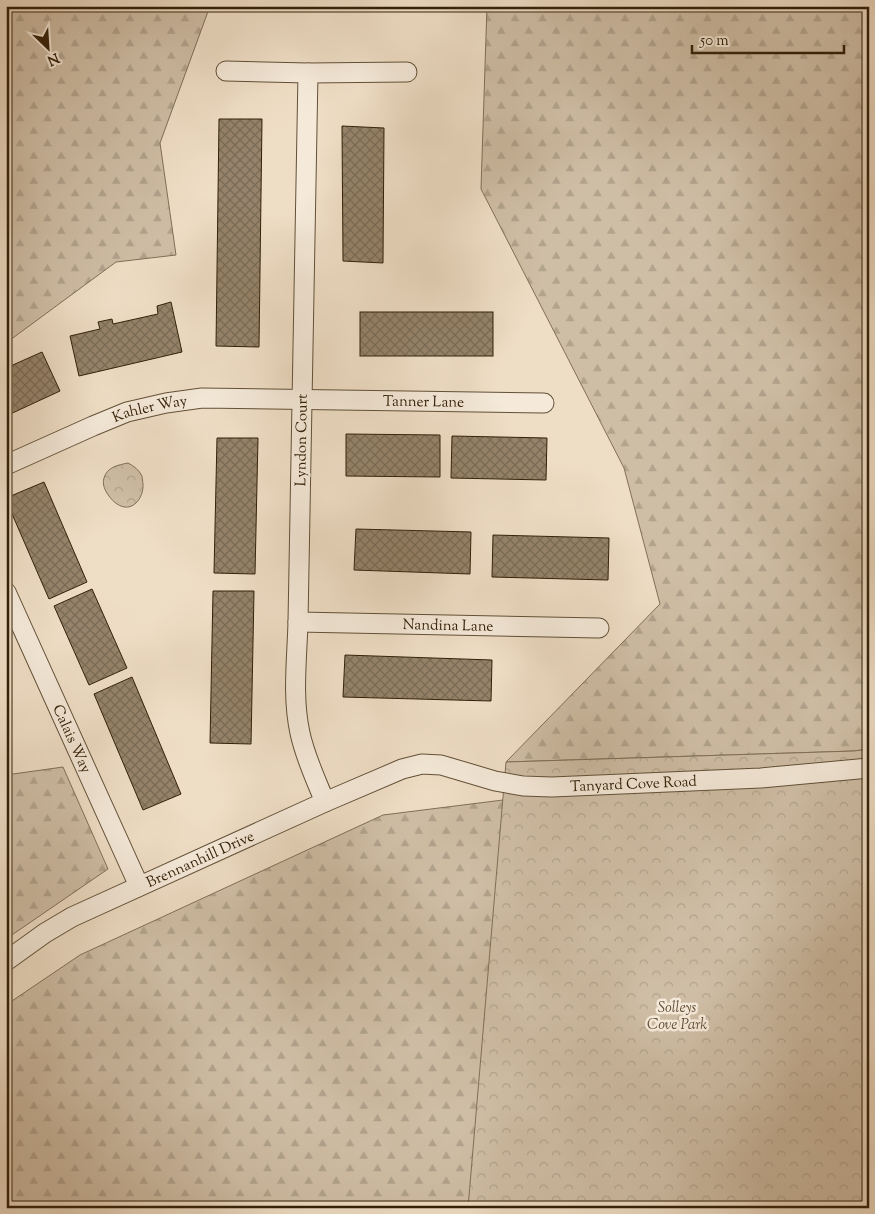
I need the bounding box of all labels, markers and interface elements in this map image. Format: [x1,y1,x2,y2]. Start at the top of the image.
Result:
north arrow [22,22,72,72]
scale bar [692,22,845,54]
text: 50 m [699,31,729,52]
text: N [43,47,62,69]
street label: Kahler Way [109,391,189,429]
street label: Tanner Lane [383,392,464,414]
street label: Lyndon Court [291,394,314,487]
street label: Nandina Lane [402,615,494,638]
street label: Calais Way [46,702,96,777]
street label: Tanyard Cove Road [570,772,698,798]
street label: Brennanhill Drive [143,827,258,894]
park label: Solleys Cove Park [647,998,707,1036]

